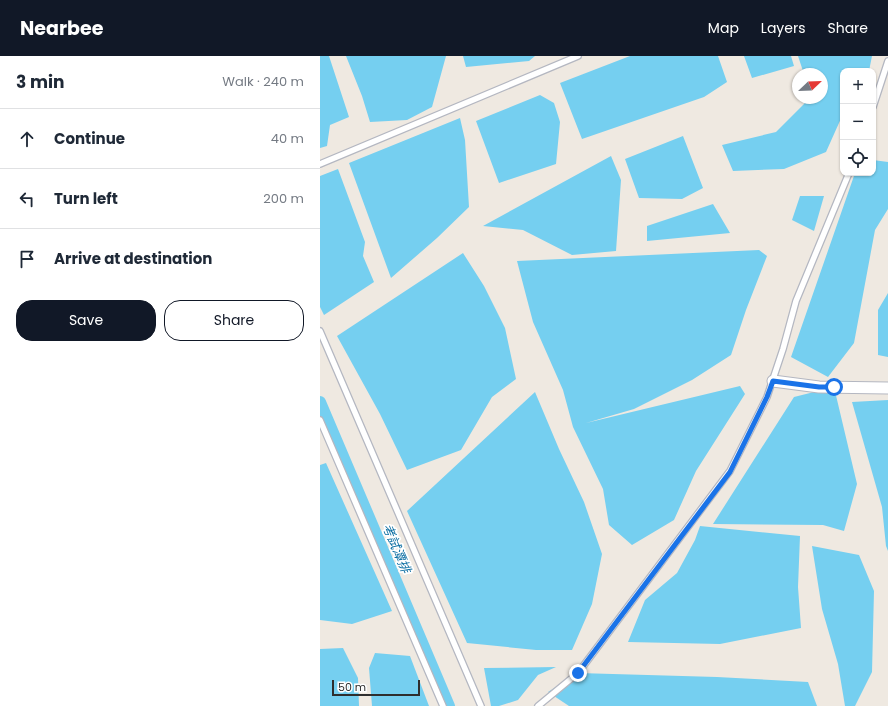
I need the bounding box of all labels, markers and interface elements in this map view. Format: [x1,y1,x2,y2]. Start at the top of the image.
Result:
text: Nearbee [20,15,103,42]
text: Map [708,18,739,38]
text: Layers [761,18,805,38]
text: Share [827,18,868,38]
north arrow [792,68,828,104]
map controls [840,68,876,176]
button: + [840,68,876,104]
text: 3 min [16,70,64,94]
text: Walk · 240 m [222,72,304,91]
button: − [840,104,876,140]
icon: ahead [16,128,38,150]
text: Continue [54,128,125,149]
text: 40 m [271,129,304,148]
button: locate [840,140,876,176]
icon: left [16,188,38,210]
text: Turn left [54,188,118,209]
text: 200 m [263,189,304,208]
icon: arrive [16,248,38,270]
text: Arrive at destination [54,248,212,269]
button: Save [16,300,156,341]
button: Share [164,300,304,341]
route start [825,378,843,396]
water label: 考試潭排 [378,521,416,578]
route end [569,664,587,682]
scale bar [332,678,420,697]
text: 50 m [338,679,366,695]

